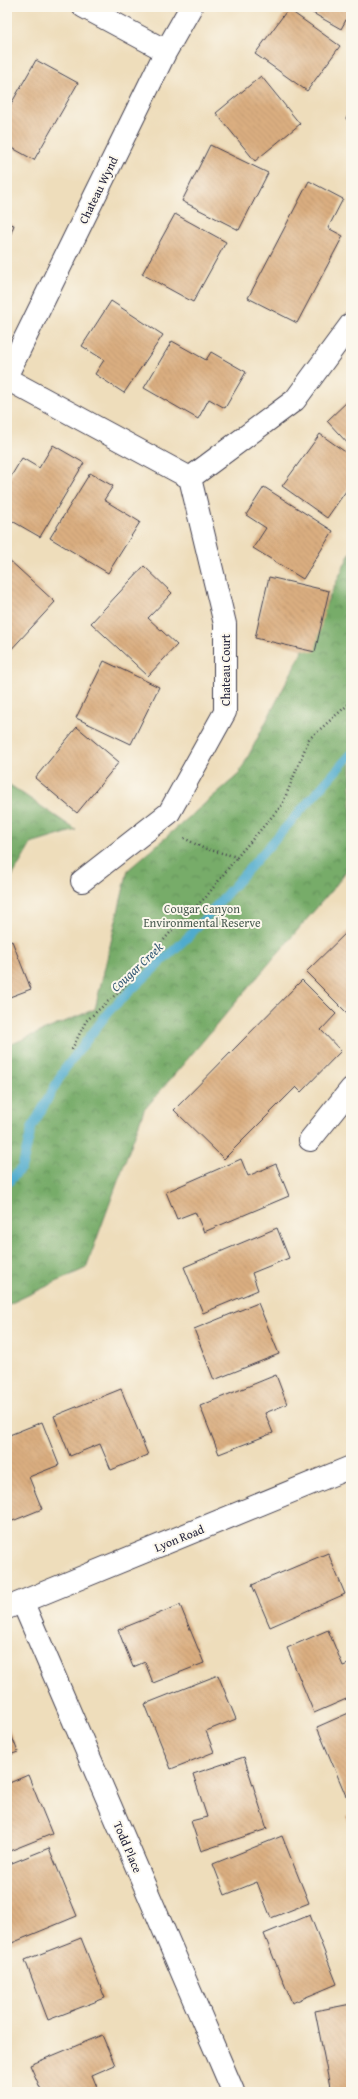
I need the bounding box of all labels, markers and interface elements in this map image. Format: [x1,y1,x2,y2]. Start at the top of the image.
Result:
street label: Chateau Wynd [74,153,122,227]
street label: Chateau Court [217,633,234,706]
park label: Cougar Canyon Environmental Reserve [143,900,261,931]
water label: Cougar Creek [107,938,167,996]
street label: Lyon Road [152,1520,207,1556]
street label: Todd Place [110,1819,147,1876]

